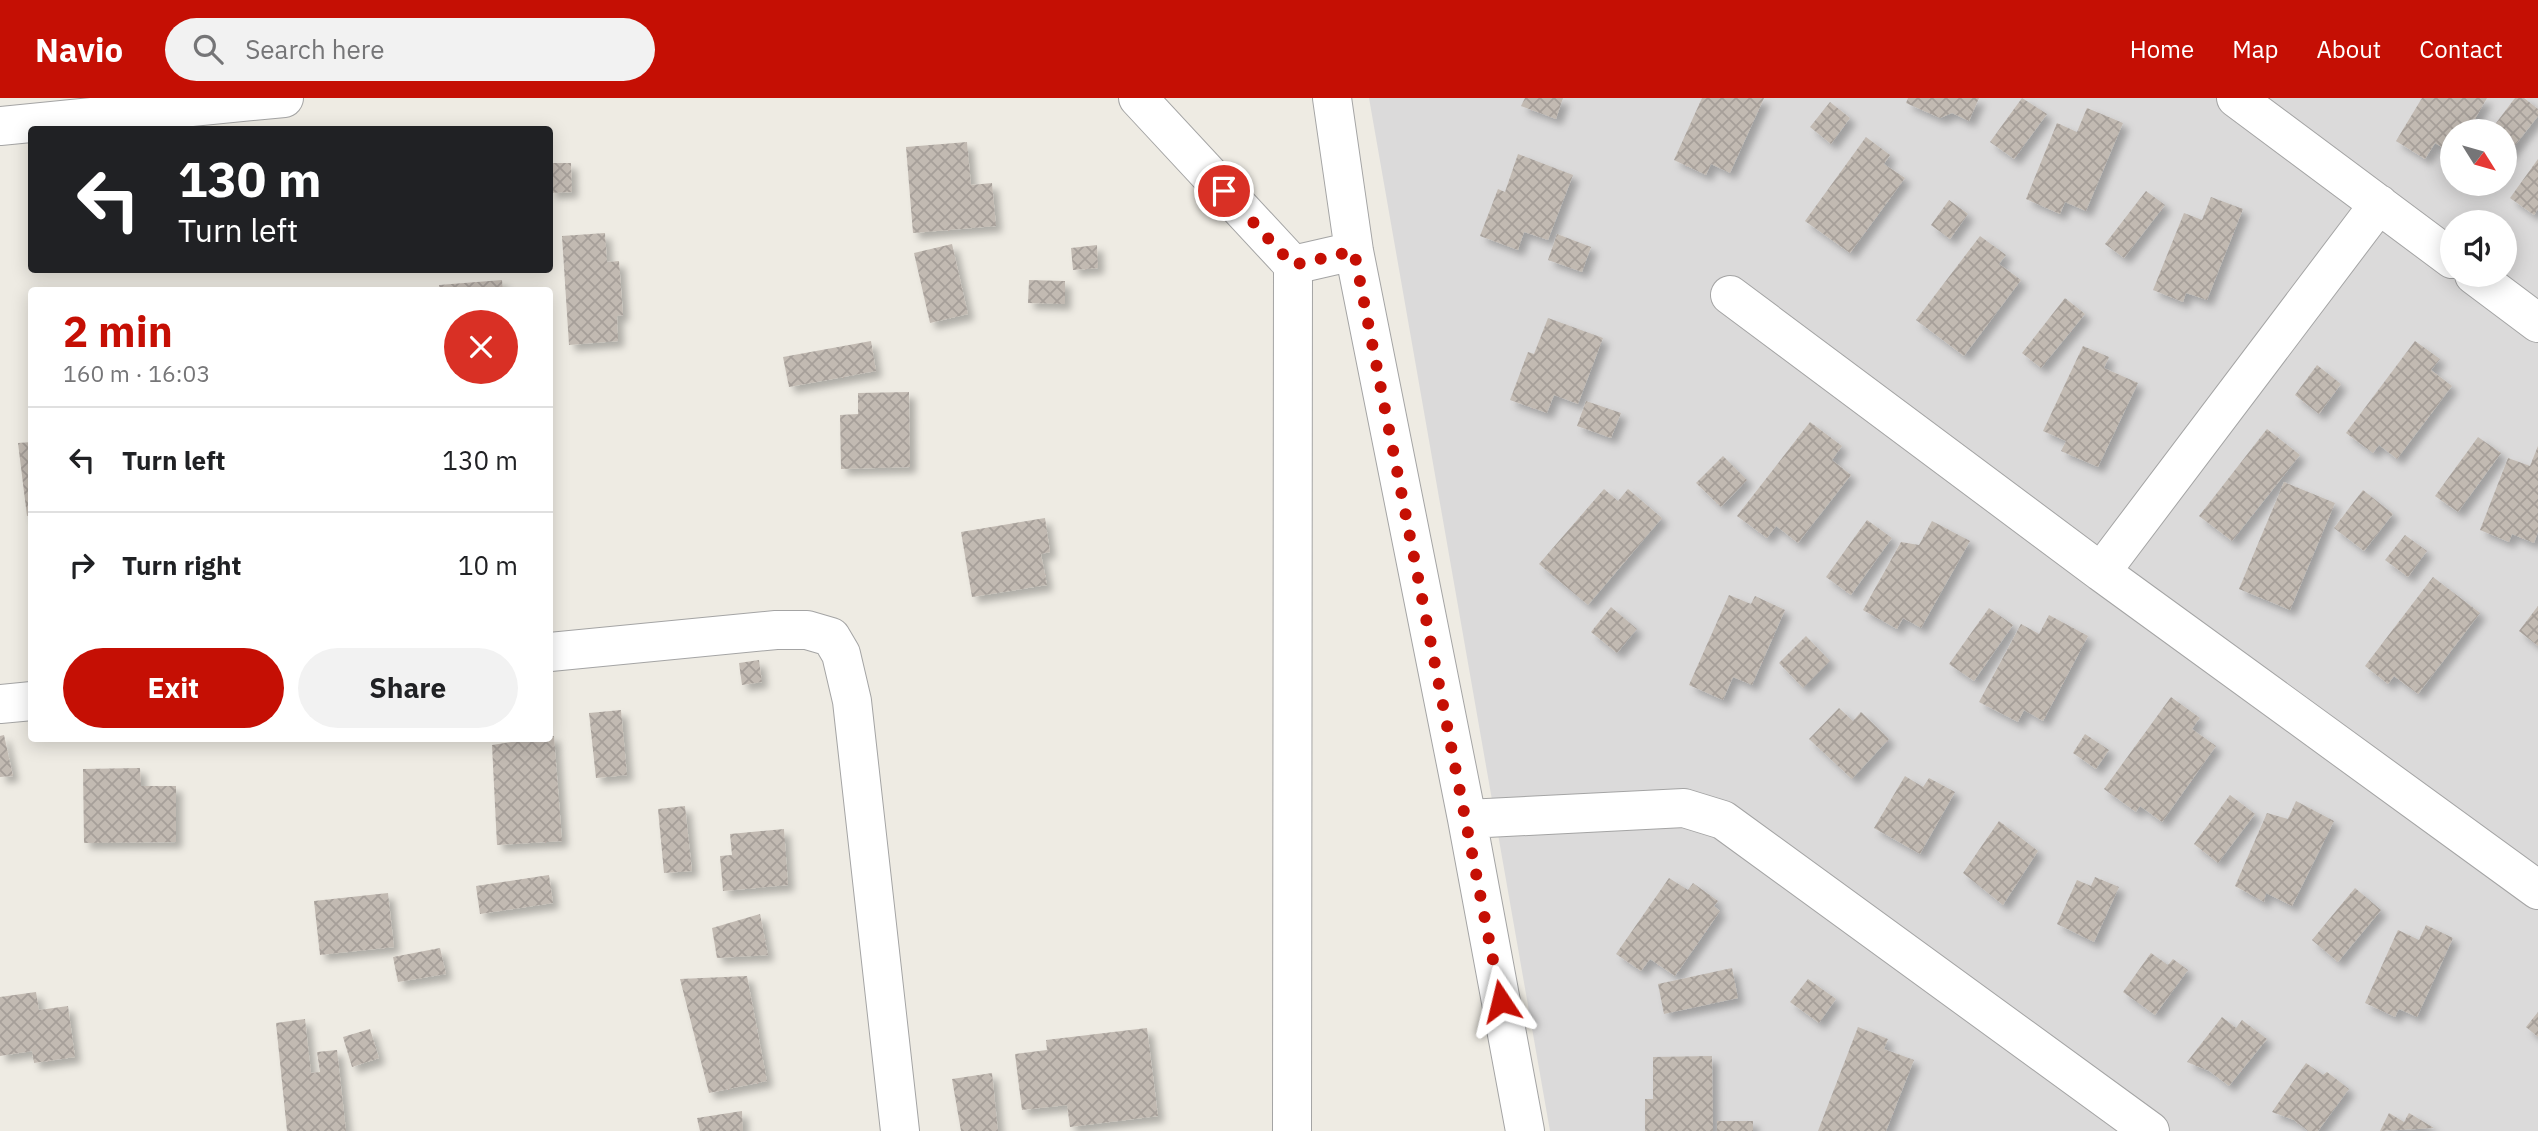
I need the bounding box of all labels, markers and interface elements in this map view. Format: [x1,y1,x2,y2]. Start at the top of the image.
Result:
search box [165,18,655,81]
text: Navio [35,28,123,71]
icon: search [189,30,227,68]
text: Search here [245,32,385,66]
text: Home [2130,33,2194,65]
text: Map [2232,33,2278,65]
text: About [2316,33,2381,65]
text: Contact [2419,33,2503,65]
north arrow [2440,119,2516,196]
map controls [2440,119,2517,287]
text: 130 m [178,147,322,210]
icon: left [63,154,154,245]
pin [1194,161,1254,221]
icon: arrive [1205,172,1243,210]
text: Turn left [178,209,298,251]
button: sound [2440,210,2517,287]
text: 2 min [63,304,173,359]
button: close [444,310,518,384]
text: 160 m · 16:03 [63,358,210,388]
icon: left [63,441,101,479]
text: Turn left [122,443,225,477]
text: 130 m [442,443,518,477]
icon: right [63,546,101,584]
text: Turn right [122,548,241,582]
text: 10 m [458,548,518,582]
button: Exit [63,648,284,728]
button: Share [298,648,518,728]
position arrow [1464,964,1538,1038]

